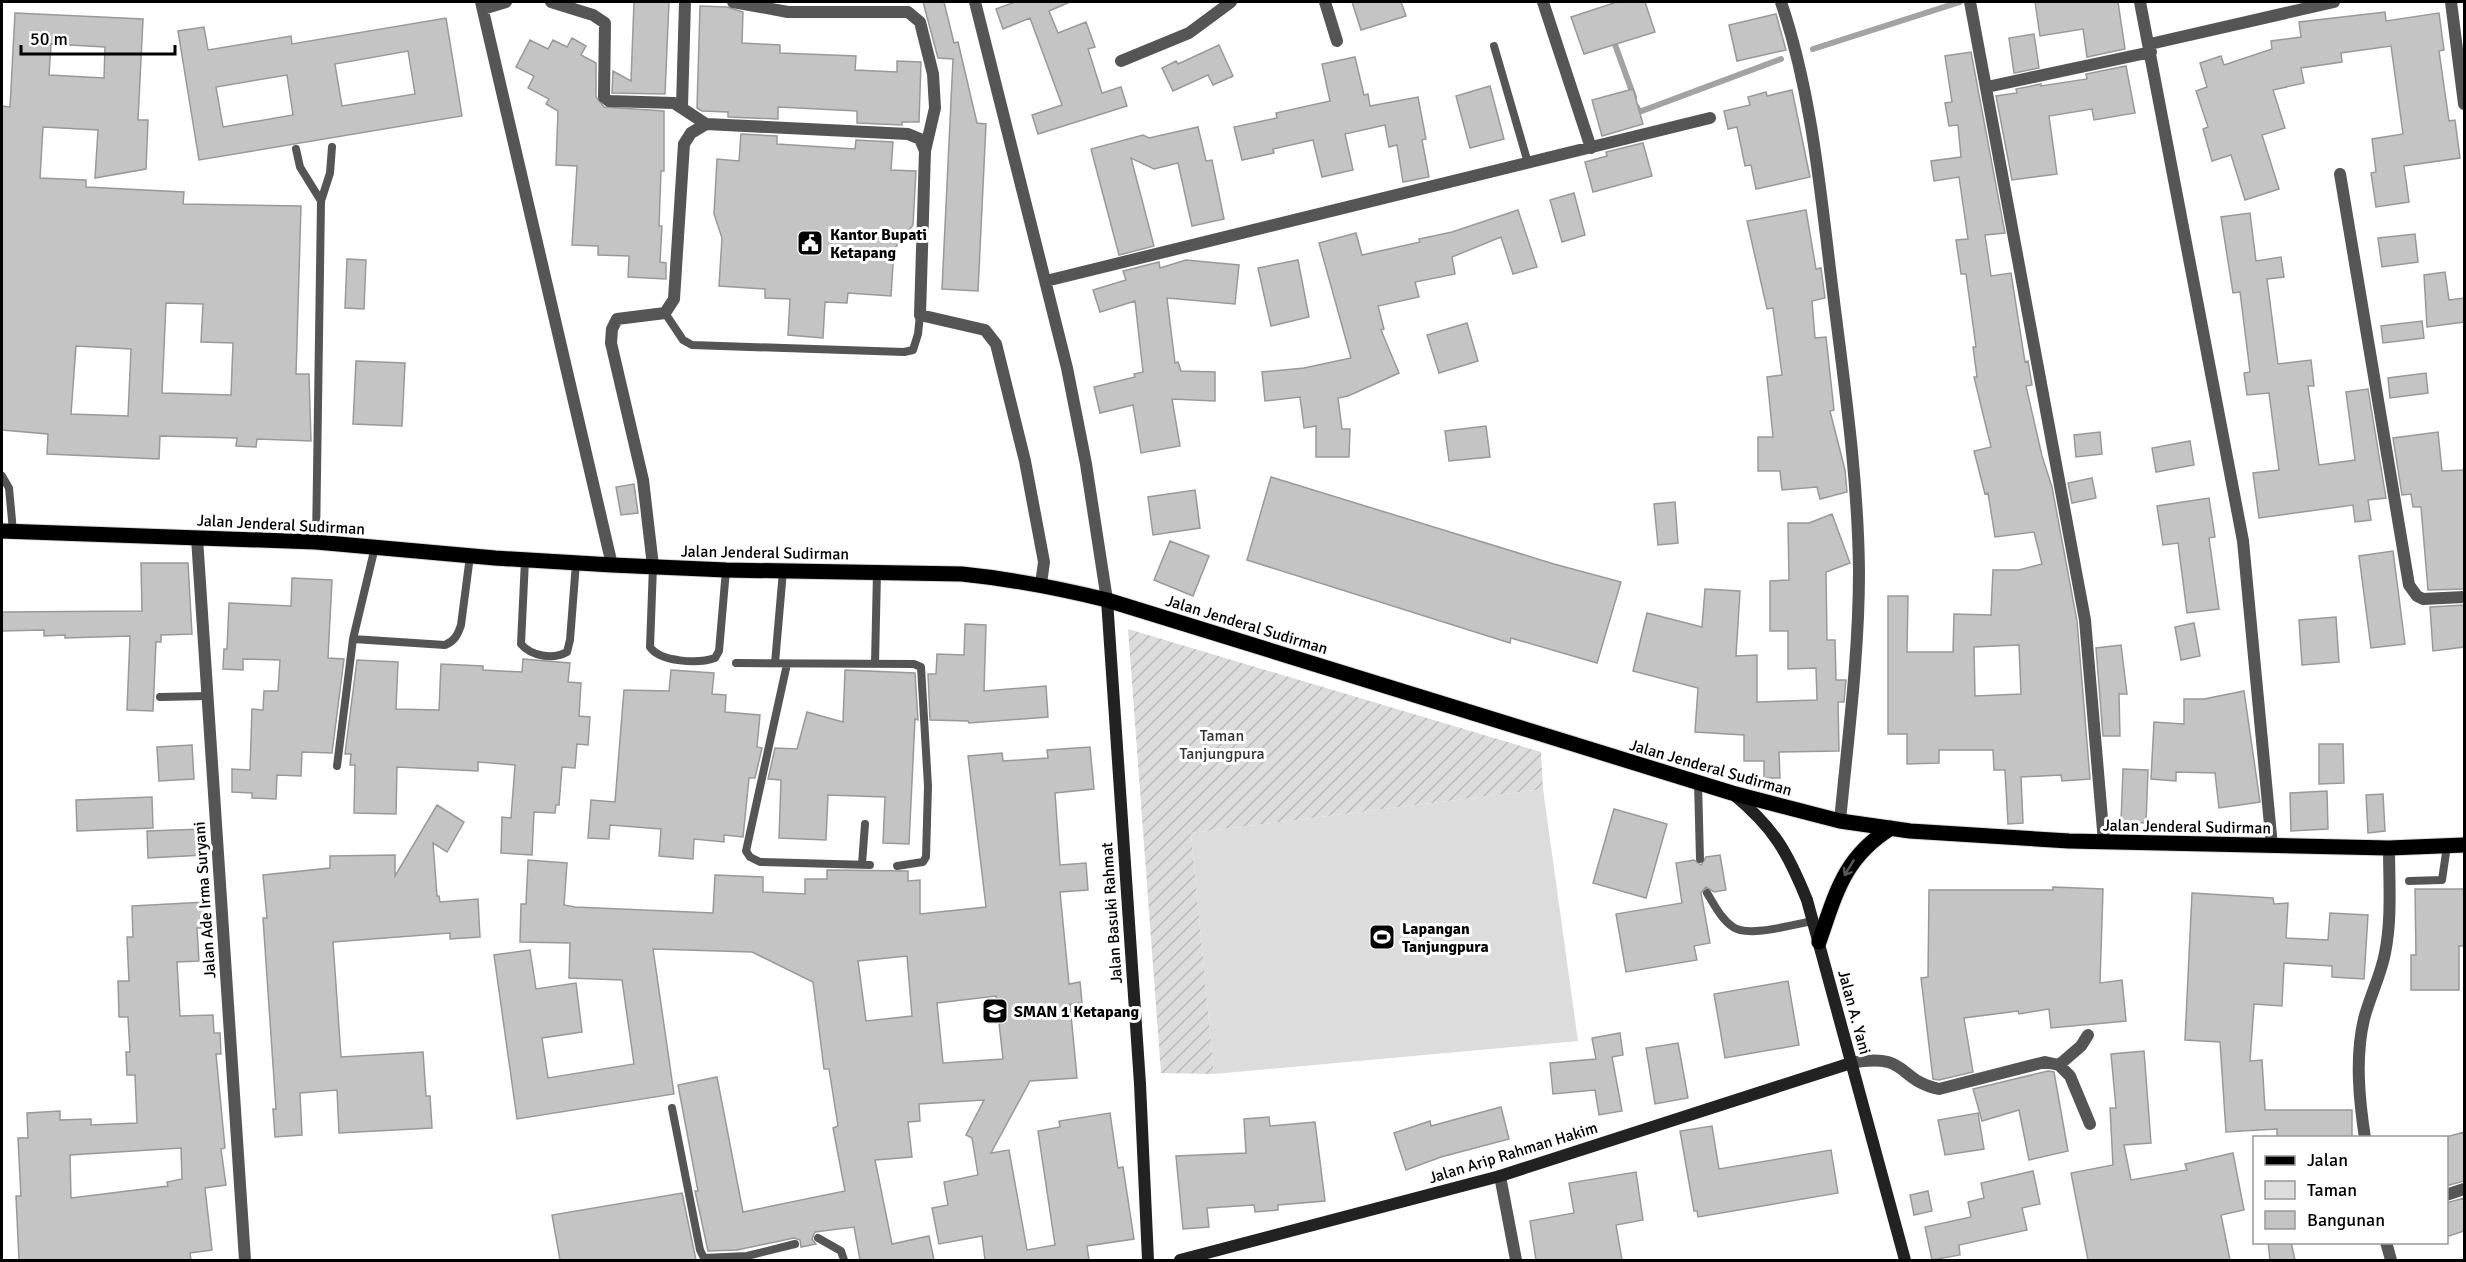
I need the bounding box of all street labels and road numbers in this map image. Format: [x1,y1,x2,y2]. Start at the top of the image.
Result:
street label: Jalan Jenderal Sudirman [196,511,366,539]
street label: Jalan Jenderal Sudirman [681,542,849,564]
street label: Jalan Jenderal Sudirman [1163,591,1330,659]
street label: Jalan Jenderal Sudirman [1627,735,1794,801]
street label: Jalan Jenderal Sudirman [2103,816,2271,838]
street label: Jalan Ade Irma Suryani [190,821,220,979]
street label: Jalan Basuki Rahmat [1097,841,1127,984]
street label: Jalan A. Yani [1833,968,1875,1057]
street label: Jalan Arip Rahman Hakim [1426,1118,1600,1188]

